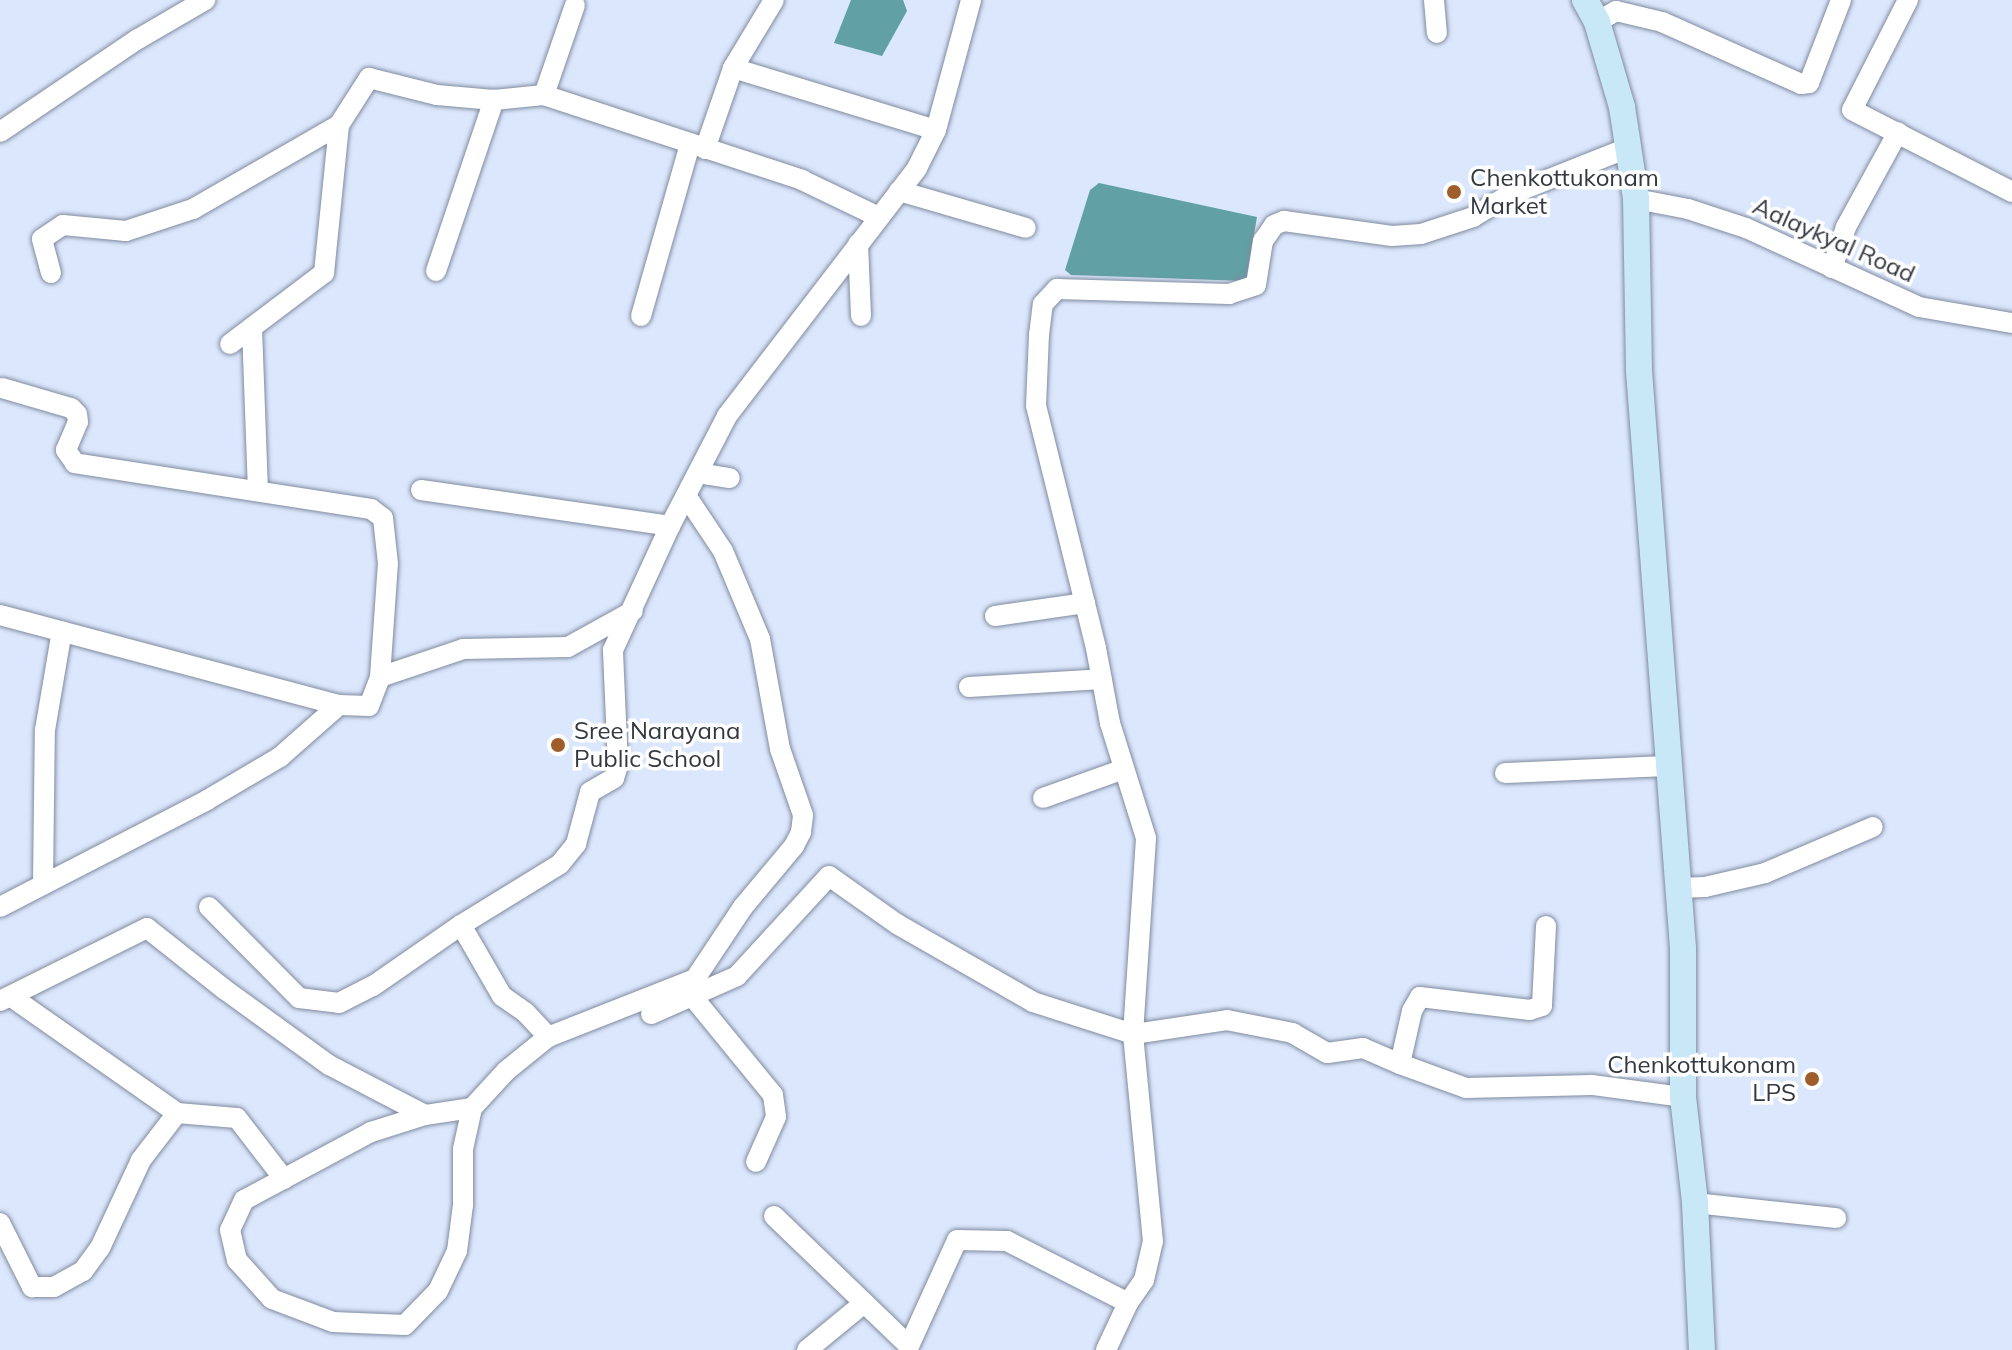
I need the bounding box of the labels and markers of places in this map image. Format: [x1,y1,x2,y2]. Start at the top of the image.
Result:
place label: Chenkottukonam Market [1470,164,1659,220]
marker: Chenkottukonam Market [1445,183,1463,201]
place label: Sree Narayana Public School [574,717,740,773]
marker: Sree Narayana Public School [549,736,567,754]
place label: Chenkottukonam LPS [1607,1051,1796,1107]
marker: Chenkottukonam LPS [1803,1070,1821,1088]

